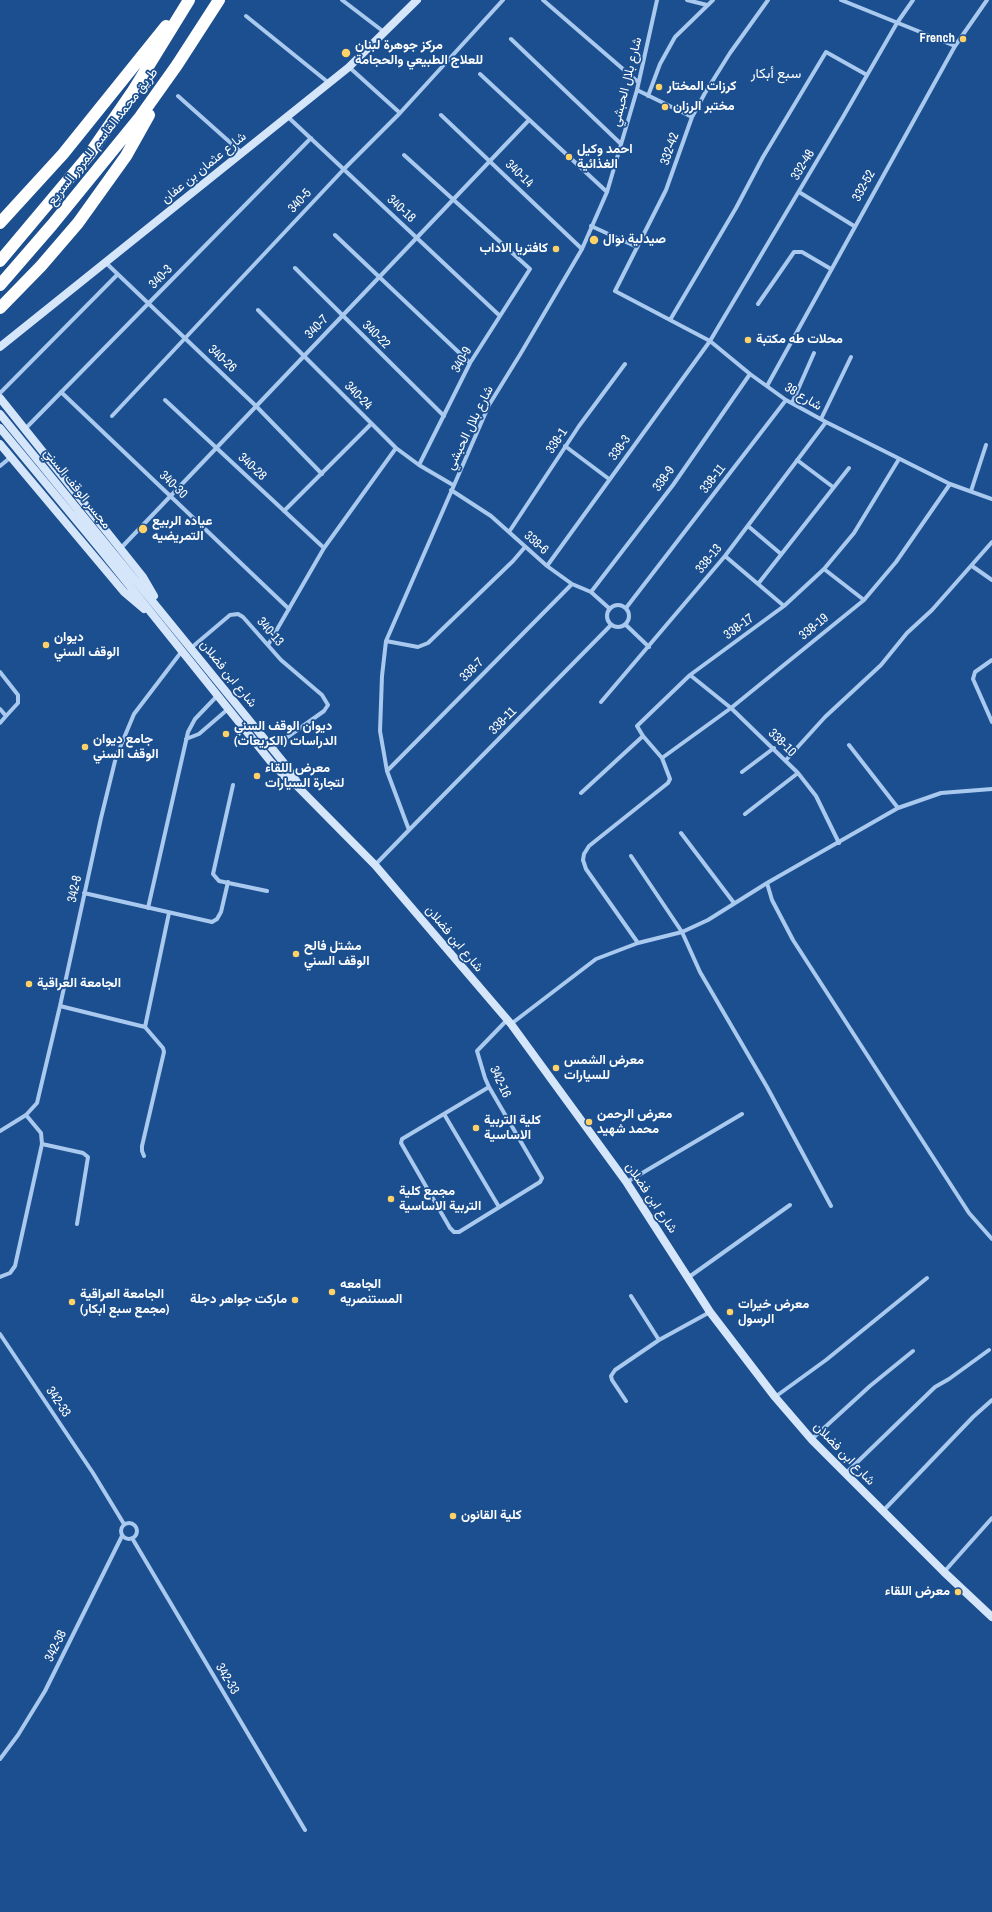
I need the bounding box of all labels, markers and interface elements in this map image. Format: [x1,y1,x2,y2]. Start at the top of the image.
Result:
place label: French [919,31,955,47]
marker: French [958,34,968,44]
street label: شارع بلال الحبشي [608,36,646,128]
place label: مركز جوهرة لبنان للعلاج الطبيعي والحجامة [355,38,483,69]
marker: مركز جوهرة لبنان للعلاج الطبيعي والحجامة [340,47,352,59]
street label: طريق محمد القاسم للمرور السريع [44,65,162,209]
district label: سبع أبكار [751,66,801,82]
place label: كرزات المختار [667,79,736,95]
marker: كرزات المختار [654,82,664,92]
place label: مختبر الرزان [673,99,735,115]
marker: مختبر الرزان [660,102,670,112]
street label: شارع عثمان بن عفان [158,129,250,207]
street label: 332-42 [657,131,683,167]
place label: احمد وكيل الغذائية [577,142,633,173]
street label: 332-48 [788,147,818,183]
marker: احمد وكيل الغذائية [564,152,574,162]
street label: 340-14 [502,157,536,191]
street label: 332-52 [849,168,879,204]
street label: 340-5 [285,186,315,216]
street label: 340-18 [384,192,418,226]
place label: صيدلية نوال [603,232,666,248]
marker: صيدلية نوال [588,234,600,246]
place label: كافتريا الاداب [479,241,548,257]
marker: كافتريا الاداب [551,244,561,254]
street label: 340-3 [146,262,176,292]
street label: 340-7 [302,312,332,342]
street label: 340-22 [359,318,393,352]
place label: محلات طه مكتبة [756,332,843,348]
marker: محلات طه مكتبة [743,335,753,345]
street label: 340-26 [205,342,239,376]
street label: 340-9 [448,344,476,376]
street label: 340-24 [341,379,375,413]
street label: شارع 38 [781,380,825,414]
street label: شارع بلال الحبشي [443,383,497,473]
street label: 338-1 [543,425,571,457]
street label: 338-3 [606,432,634,464]
street label: مجسر الوقف السني [40,446,114,532]
street label: 340-28 [235,450,269,484]
street label: 338-11 [697,461,729,497]
street label: 338-9 [650,463,678,495]
street label: 340-30 [156,468,190,502]
place label: عياده الربيع التمريضيه [152,514,212,545]
marker: عياده الربيع التمريضيه [137,523,149,535]
street label: 338-6 [521,528,551,558]
street label: 338-13 [692,541,726,577]
street label: 338-19 [796,610,832,644]
street label: 338-17 [721,611,757,643]
street label: 340-13 [253,614,287,650]
place label: ديوان الوقف السني [54,630,120,661]
street label: شارع ابن فضلان [196,637,260,711]
marker: ديوان الوقف السني [41,640,51,650]
street label: 338-7 [457,655,487,685]
street label: 338-11 [486,704,520,738]
place label: ديوان الوقف السني الدراسات (الكريعات) [234,719,337,750]
street label: 338-10 [765,726,799,760]
marker: ديوان الوقف السني الدراسات (الكريعات) [221,729,231,739]
place label: جامع ديوان الوقف السني [93,732,159,763]
marker: جامع ديوان الوقف السني [80,742,90,752]
place label: معرض اللقاء لتجارة السيارات [265,761,344,792]
marker: معرض اللقاء لتجارة السيارات [252,771,262,781]
street label: 342-8 [65,874,85,904]
street label: شارع ابن فضلان [422,903,486,975]
place label: مشتل فالح الوقف السني [304,939,370,970]
marker: مشتل فالح الوقف السني [291,949,301,959]
place label: الجامعة العراقية [37,976,121,992]
marker: الجامعة العراقية [24,979,34,989]
place label: معرض الشمس للسيارات [564,1053,644,1084]
marker: معرض الشمس للسيارات [551,1063,561,1073]
street label: 342-16 [486,1064,514,1100]
place label: معرض الرحمن محمد شهيد [597,1107,672,1138]
place label: كلية التربية الاساسية [484,1113,541,1144]
marker: معرض الرحمن محمد شهيد [584,1117,594,1127]
marker: كلية التربية الاساسية [471,1123,481,1133]
street label: شارع ابن فضلان [622,1160,680,1236]
place label: مجمع كلية التربية الاساسية [399,1184,481,1215]
marker: مجمع كلية التربية الاساسية [386,1194,396,1204]
place label: الجامعه المستنصريه [340,1277,402,1308]
place label: الجامعة العراقية (مجمع سبع ابكار) [80,1287,169,1318]
marker: الجامعه المستنصريه [327,1287,337,1297]
place label: ماركت جواهر دجلة [190,1292,287,1308]
marker: ماركت جواهر دجلة [290,1295,300,1305]
marker: الجامعة العراقية (مجمع سبع ابكار) [67,1297,77,1307]
place label: معرض خيرات الرسول [738,1297,809,1328]
marker: معرض خيرات الرسول [725,1307,735,1317]
street label: 342-33 [42,1384,74,1420]
street label: شارع ابن فضلان [810,1419,878,1489]
place label: كلية القانون [461,1508,522,1524]
marker: كلية القانون [448,1511,458,1521]
place label: معرض اللقاء [885,1584,950,1600]
marker: معرض اللقاء [953,1587,963,1597]
street label: 342-38 [42,1628,70,1664]
street label: 342-33 [212,1661,242,1697]

